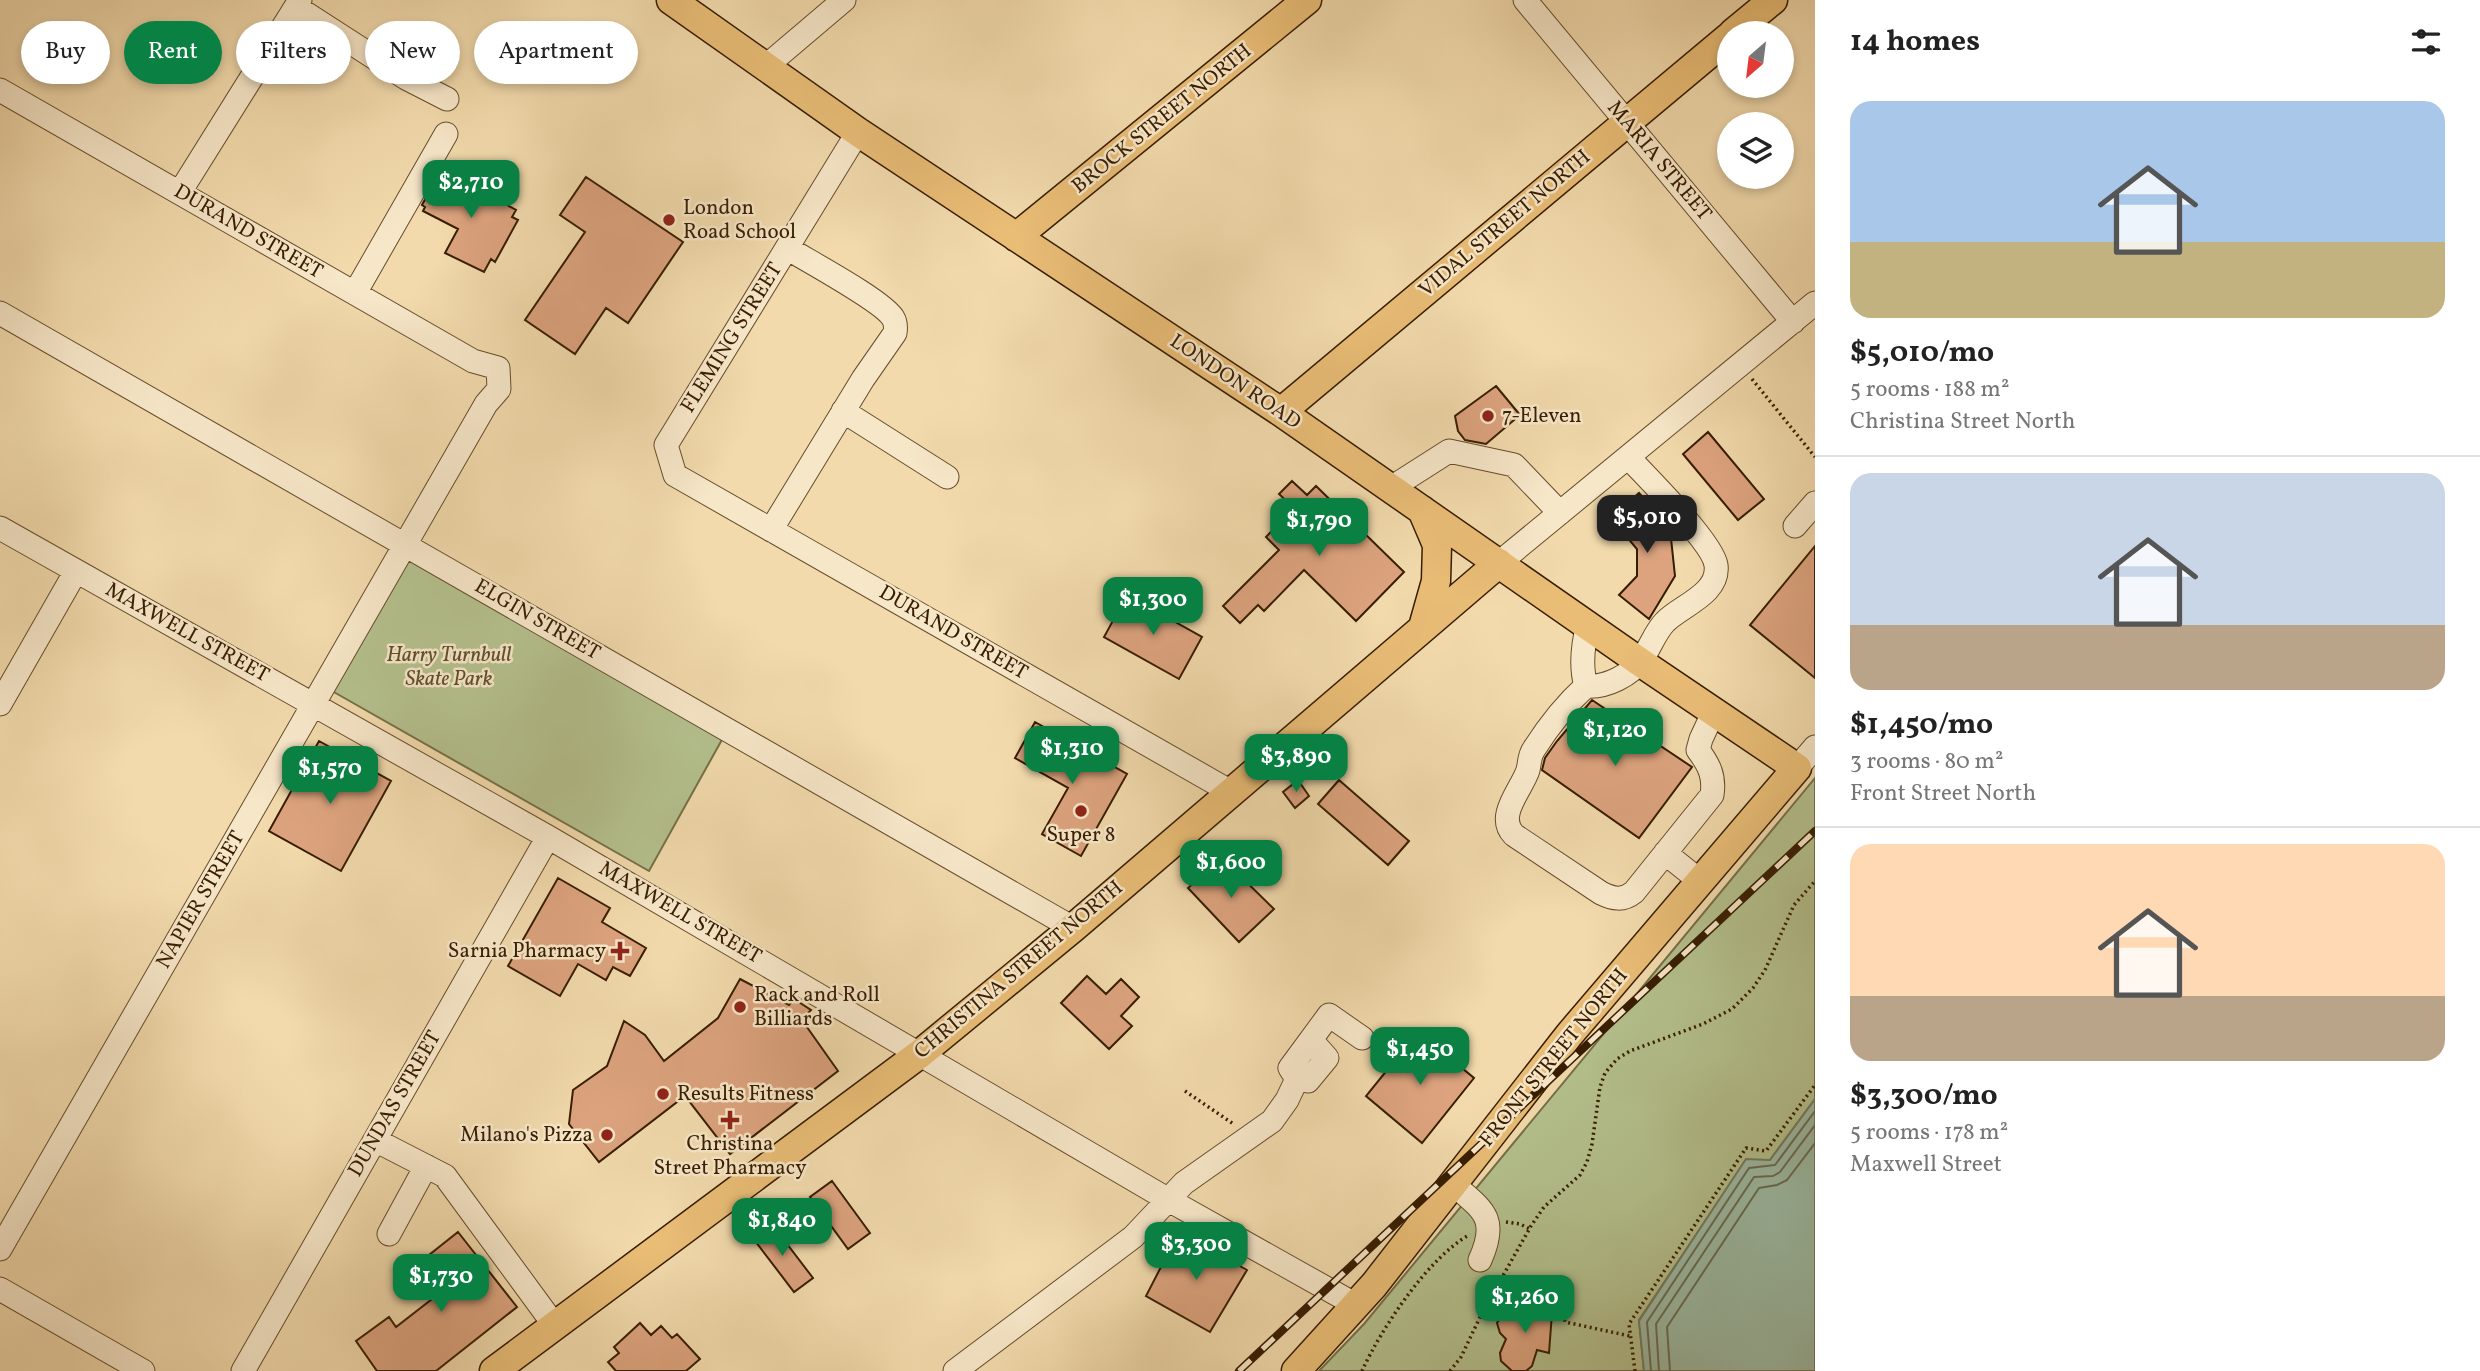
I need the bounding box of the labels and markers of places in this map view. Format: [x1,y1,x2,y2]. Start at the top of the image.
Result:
pin: $2,710 [414,160,528,220]
place label: London Road School [683,194,796,247]
marker: London Road School [661,212,677,228]
place label: 7-Eleven [1502,402,1582,431]
marker: 7-Eleven [1480,408,1496,424]
pin: $5,010 [1590,496,1704,555]
pin: $1,790 [1262,498,1376,558]
pin: $1,300 [1096,578,1210,637]
pin: $1,120 [1558,708,1672,768]
pin: $1,310 [1015,726,1129,786]
pin: $3,890 [1239,734,1353,794]
pin: $1,570 [273,746,387,806]
marker: Super 8 [1073,803,1089,819]
place label: Super 8 [1046,821,1116,850]
pin: $1,600 [1174,841,1288,900]
place label: Sarnia Pharmacy [448,937,607,966]
marker: Sarnia Pharmacy [612,943,628,959]
place label: Rack and Roll Billiards [754,981,880,1034]
marker: Rack and Roll Billiards [732,999,748,1015]
pin: $1,450 [1363,1028,1477,1087]
place label: Results Fitness [677,1080,814,1109]
marker: Results Fitness [655,1086,671,1102]
marker: Christina Street Pharmacy [722,1112,738,1128]
place label: Milano's Pizza [460,1121,593,1150]
marker: Milano's Pizza [599,1127,615,1143]
place label: Christina Street Pharmacy [653,1130,807,1183]
pin: $1,840 [725,1198,839,1258]
pin: $3,300 [1139,1222,1253,1282]
pin: $1,730 [384,1254,498,1314]
pin: $1,260 [1468,1276,1582,1335]

